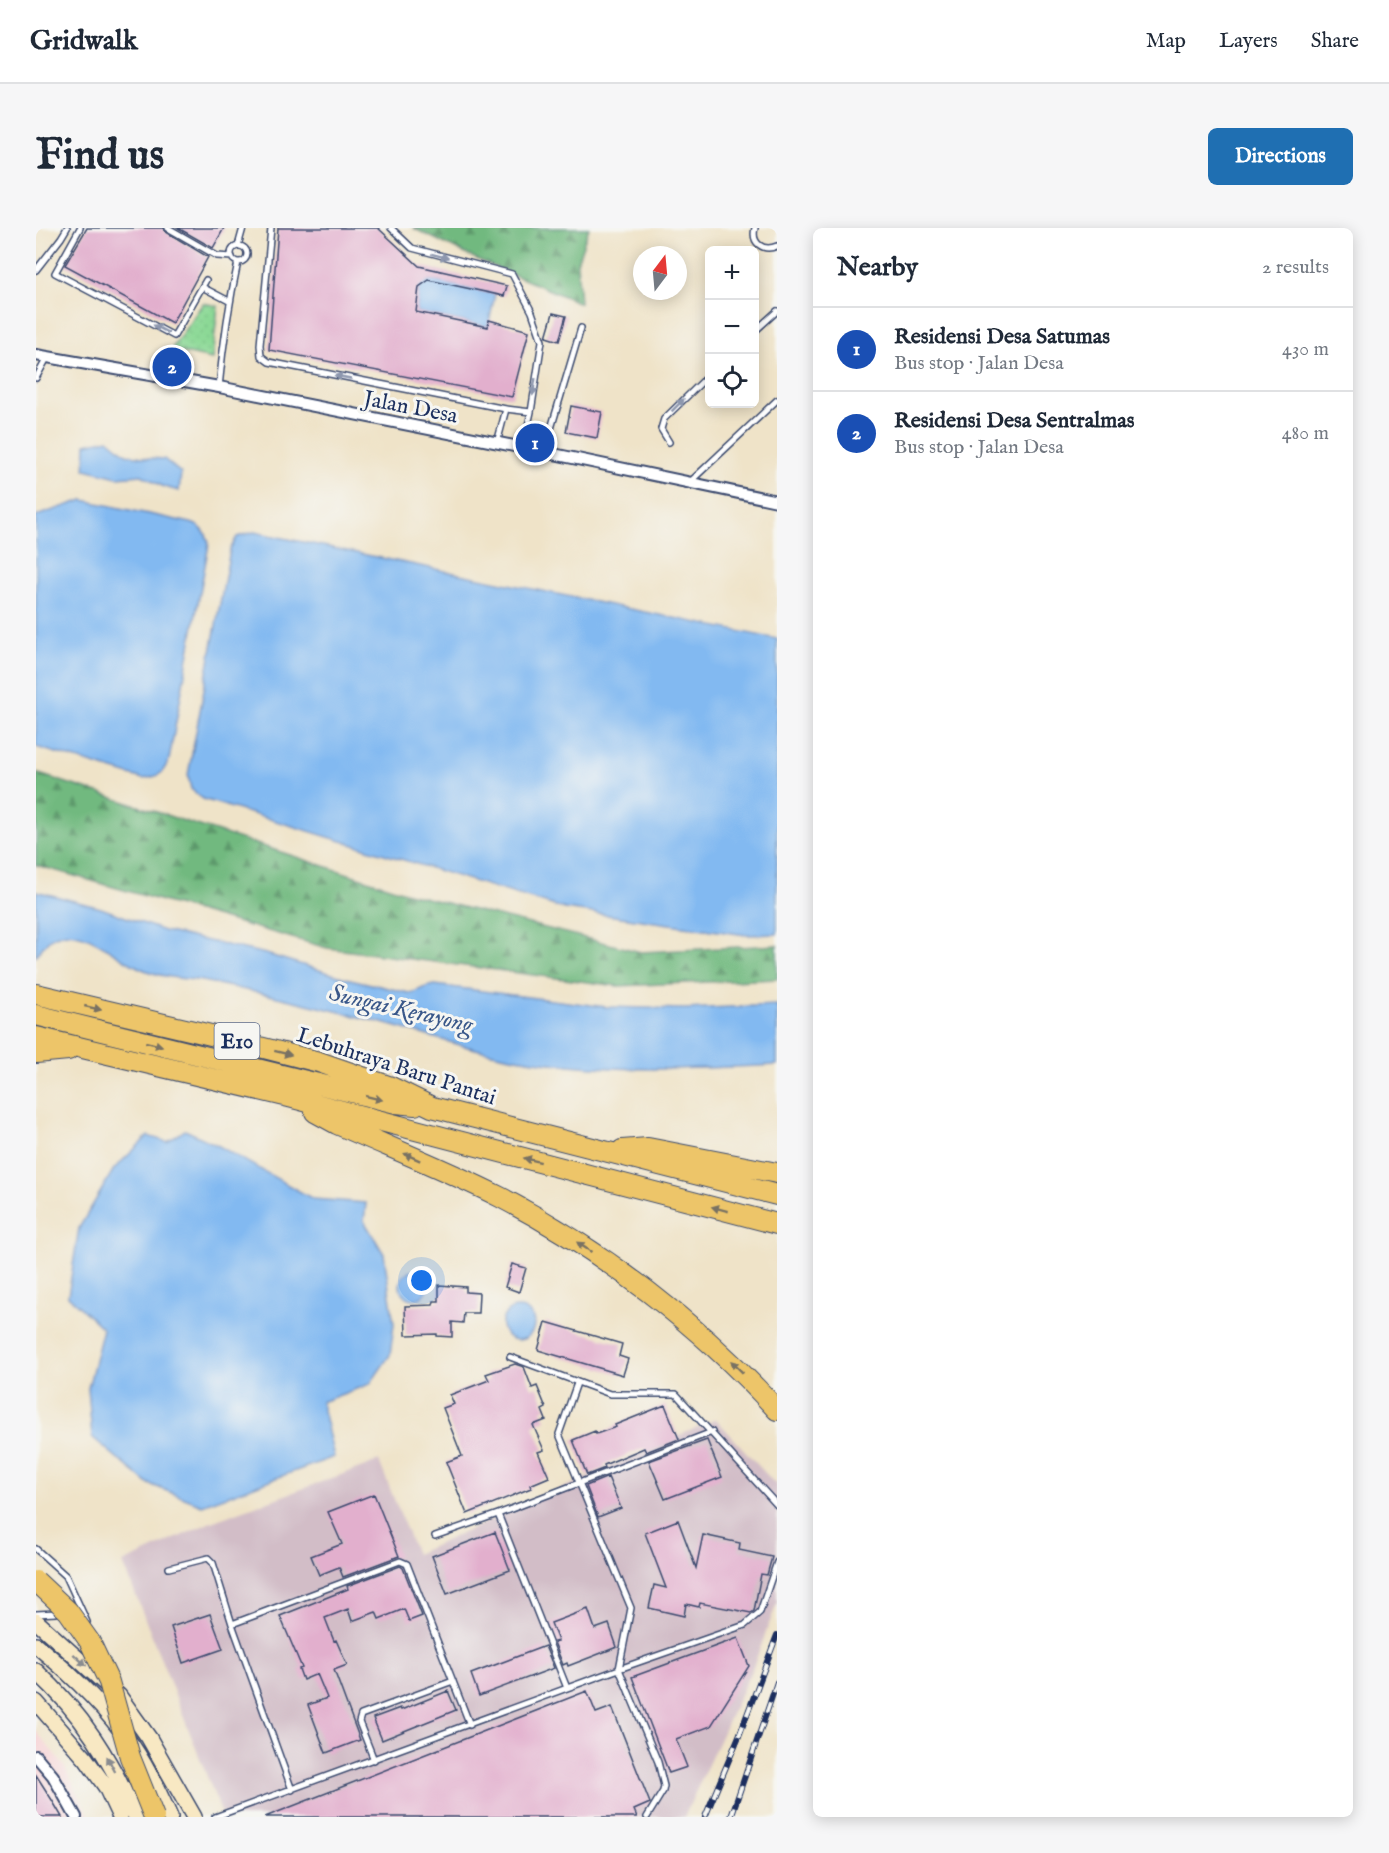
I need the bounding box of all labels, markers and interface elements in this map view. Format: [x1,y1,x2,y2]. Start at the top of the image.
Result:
text: Gridwalk [30,24,138,59]
text: Map [1146,28,1186,55]
text: Layers [1219,28,1278,55]
text: Share [1311,28,1359,55]
button: Directions [1208,128,1353,185]
text: Find us [36,130,164,183]
north arrow [633,246,687,300]
map controls [705,246,759,408]
button: + [705,246,759,300]
one-way arrow [431,251,449,261]
text: Nearby [837,251,918,284]
text: 2 results [1262,255,1329,280]
button: − [705,300,759,354]
text: Residensi Desa Satumas [894,323,1110,351]
one-way arrow [152,324,169,333]
text: 1 [853,337,860,362]
text: 430 m [1282,337,1329,362]
pin: 2 [152,344,192,390]
text: Bus stop · Jalan Desa [894,351,1064,376]
button: locate [705,354,759,408]
one-way arrow [333,372,352,381]
one-way arrow [530,378,539,397]
street label: Jalan Desa [358,385,460,431]
one-way arrow [670,399,684,413]
text: Residensi Desa Sentralmas [894,407,1134,435]
pin: 1 [516,420,554,466]
text: 2 [852,421,861,446]
text: 480 m [1282,421,1329,446]
text: Bus stop · Jalan Desa [894,435,1064,460]
water label: Sungai Kerayong [326,978,476,1041]
one-way arrow [84,1003,102,1013]
street label: Lebuhraya Baru Pantai [293,1021,500,1112]
road number: E10 [214,1023,260,1059]
one-way arrow [145,1039,163,1049]
one-way arrow [274,1049,292,1058]
one-way arrow [365,1093,383,1103]
one-way arrow [402,1152,420,1162]
one-way arrow [522,1155,541,1165]
one-way arrow [711,1204,729,1213]
one-way arrow [577,1241,593,1253]
your location [407,1266,436,1295]
one-way arrow [730,1360,744,1375]
one-way arrow [72,1653,87,1666]
one-way arrow [106,1755,116,1772]

